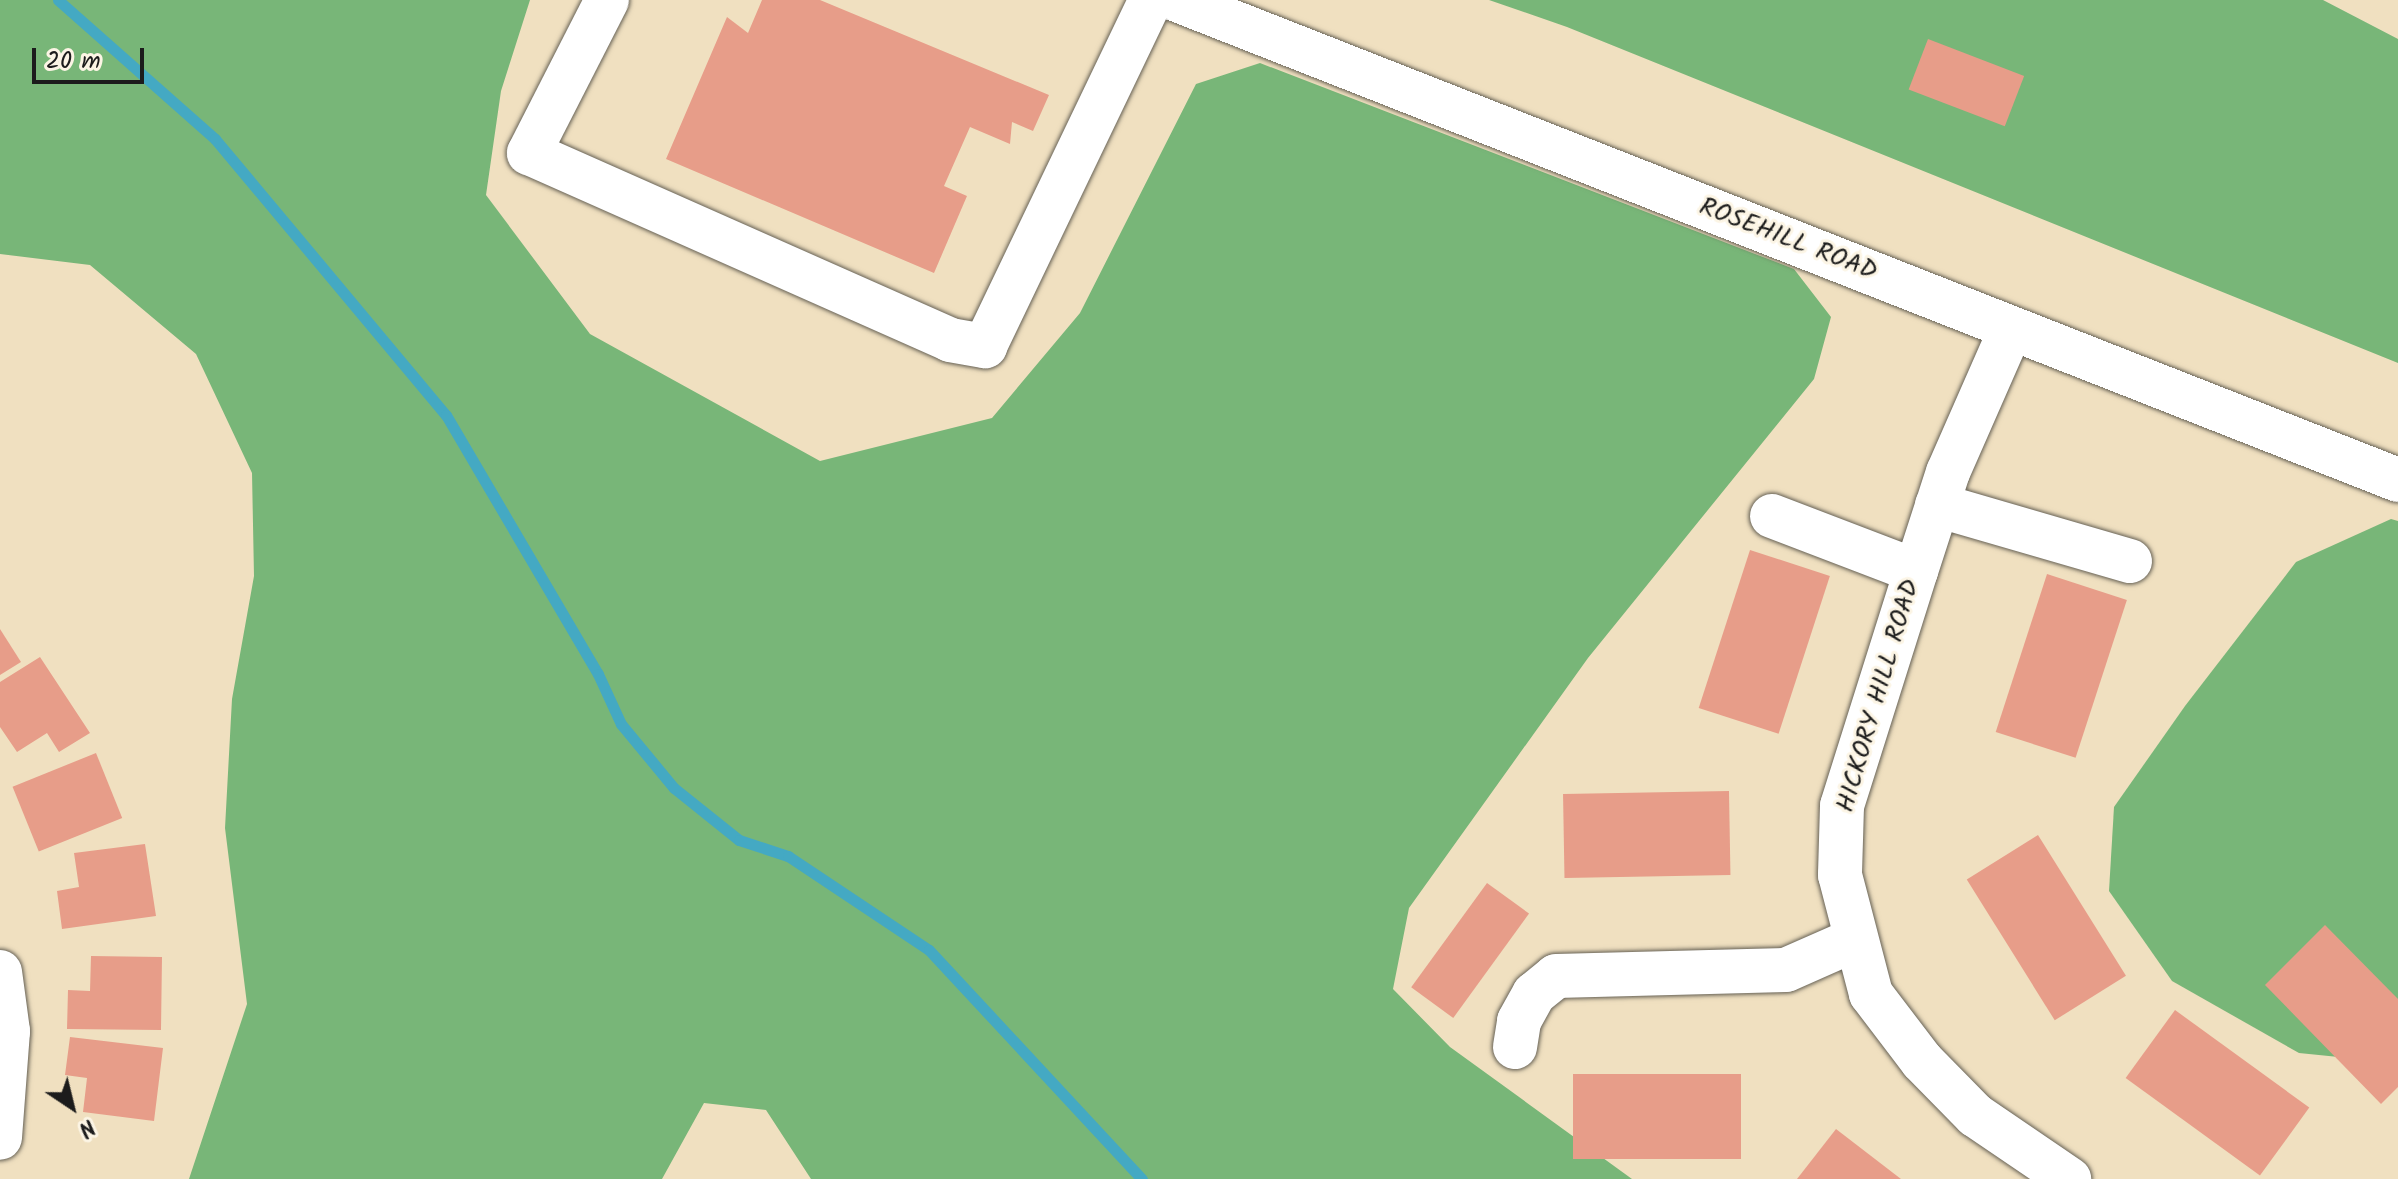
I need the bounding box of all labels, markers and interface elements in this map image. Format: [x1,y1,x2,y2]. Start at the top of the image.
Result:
scale bar [36,32,148,82]
text: 20 m [46,42,101,81]
street label: ROSEHILL ROAD [1695,192,1881,288]
street label: HICKORY HILL ROAD [1831,576,1927,816]
north arrow [32,1067,112,1147]
text: N [70,1109,102,1145]

